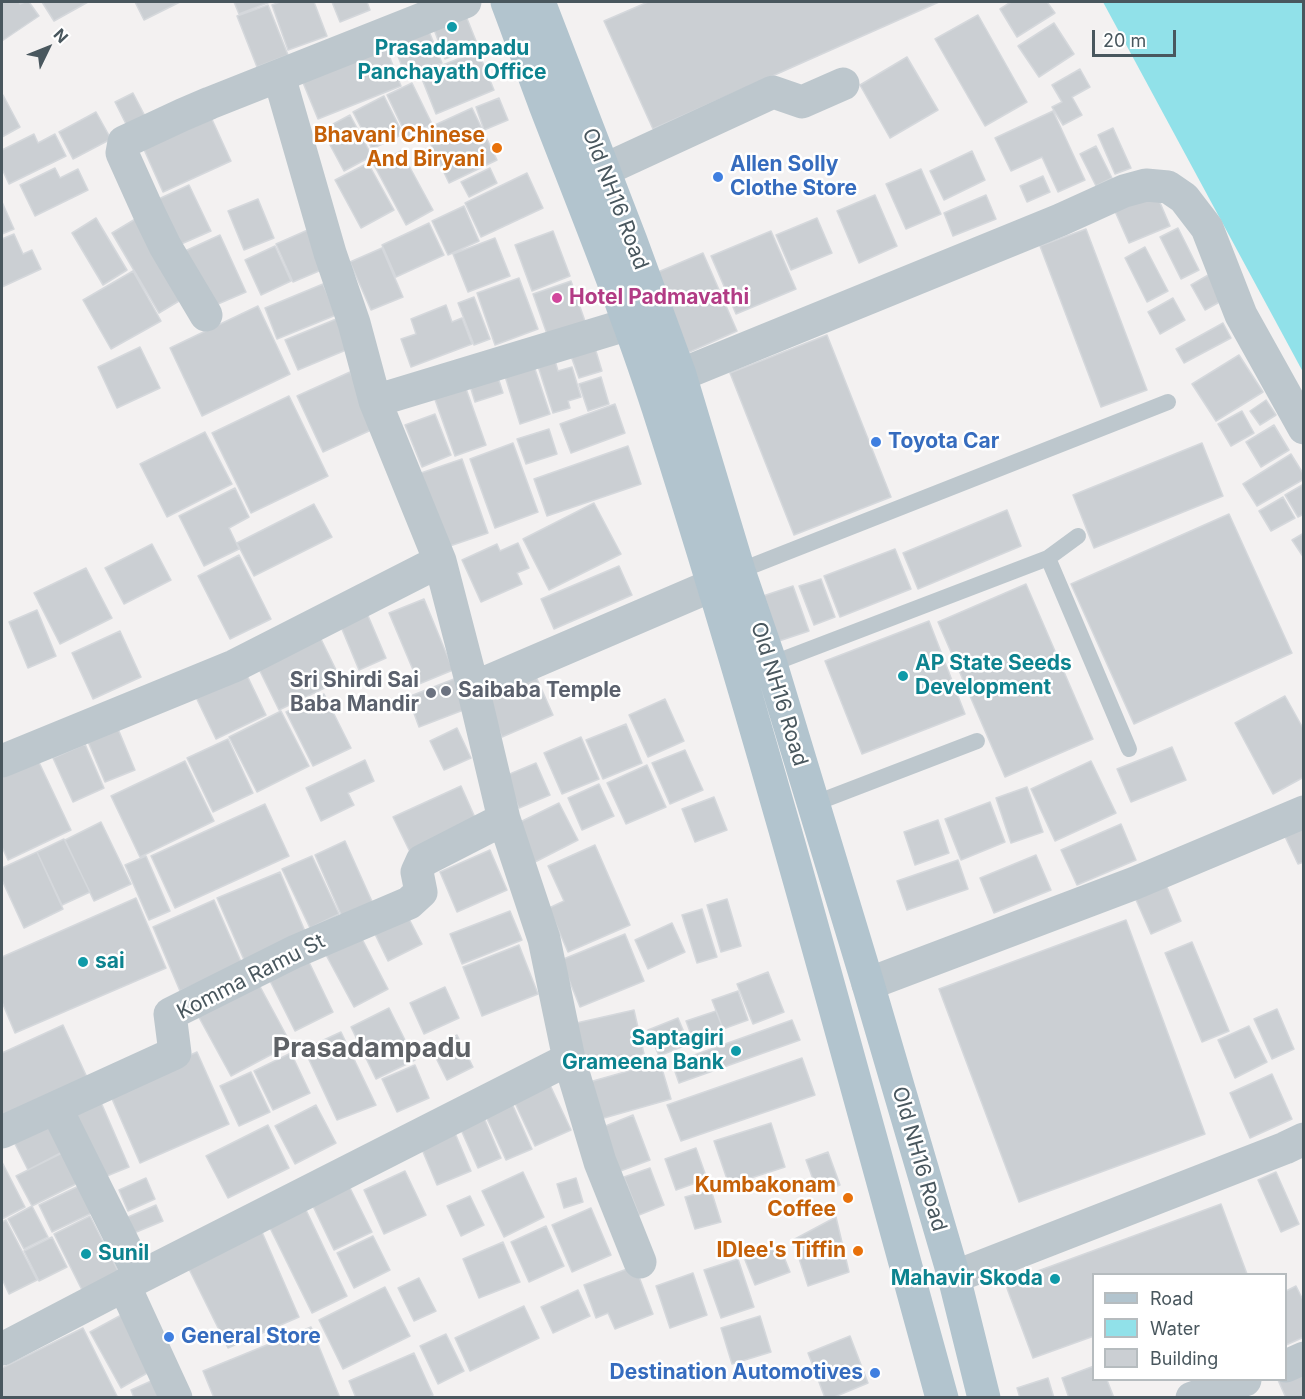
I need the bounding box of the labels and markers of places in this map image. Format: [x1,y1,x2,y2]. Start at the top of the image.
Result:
marker: Prasadampadu Panchayath Office [445,20,459,34]
place label: Prasadampadu Panchayath Office [357,36,547,86]
place label: Bhavani Chinese And Biryani [314,123,485,173]
marker: Bhavani Chinese And Biryani [490,141,504,155]
place label: Allen Solly Clothe Store [730,152,857,202]
marker: Allen Solly Clothe Store [711,170,725,184]
place label: Hotel Padmavathi [569,285,749,311]
marker: Hotel Padmavathi [550,291,564,305]
place label: Toyota Car [888,429,999,455]
marker: Toyota Car [869,435,883,449]
place label: AP State Seeds Development [915,651,1072,701]
place label: Sri Shirdi Sai Baba Mandir [290,668,419,718]
marker: AP State Seeds Development [896,669,910,683]
place label: Saibaba Temple [458,678,621,704]
marker: Saibaba Temple [439,684,453,698]
marker: Sri Shirdi Sai Baba Mandir [424,686,438,700]
place label: sai [95,949,125,975]
marker: sai [76,955,90,969]
place label: Saptagiri Grameena Bank [562,1026,724,1076]
marker: Saptagiri Grameena Bank [729,1044,743,1058]
place label: Kumbakonam Coffee [695,1173,836,1223]
marker: Kumbakonam Coffee [841,1191,855,1205]
place label: IDlee's Tiffin [716,1238,846,1264]
place label: Sunil [98,1241,149,1267]
marker: IDlee's Tiffin [851,1244,865,1258]
marker: Sunil [79,1247,93,1261]
place label: Mahavir Skoda [891,1266,1043,1292]
marker: Mahavir Skoda [1048,1272,1062,1286]
place label: General Store [181,1324,321,1350]
marker: General Store [162,1330,176,1344]
place label: Destination Automotives [610,1360,863,1386]
marker: Destination Automotives [868,1366,882,1380]

